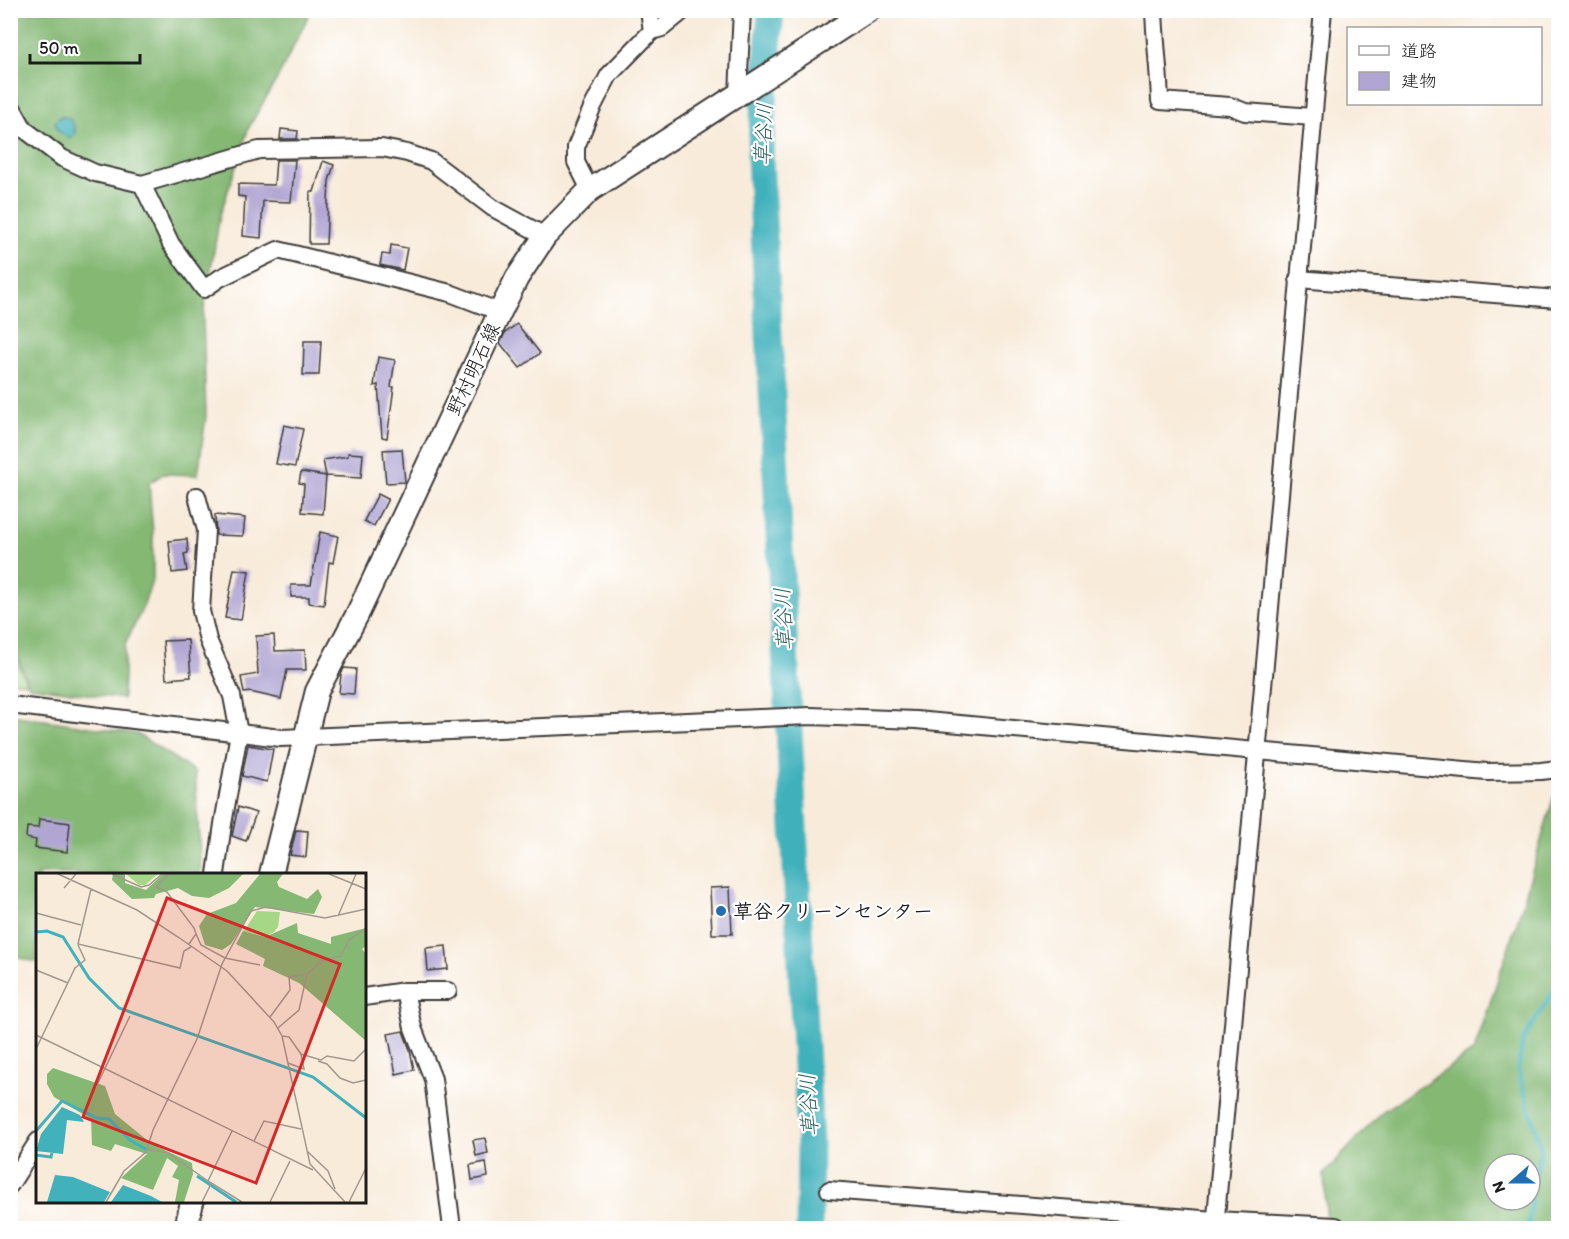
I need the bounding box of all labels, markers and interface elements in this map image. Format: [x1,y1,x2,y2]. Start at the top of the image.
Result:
scale bar [30,27,140,65]
legend [1347,27,1542,105]
text: 50 m [39,37,79,59]
text: 道路 [1401,40,1437,62]
text: 建物 [1401,70,1437,92]
water label: 草谷川 [749,102,777,166]
street label: 野村明石線 [441,319,505,419]
water label: 草谷川 [769,587,797,651]
inset map [36,873,366,1203]
place label: 草谷クリーンセンター [733,899,933,923]
marker: 草谷クリーンセンター [714,904,728,918]
water label: 草谷川 [794,1073,822,1137]
north arrow [1482,1152,1542,1212]
text: N [1488,1179,1509,1196]

